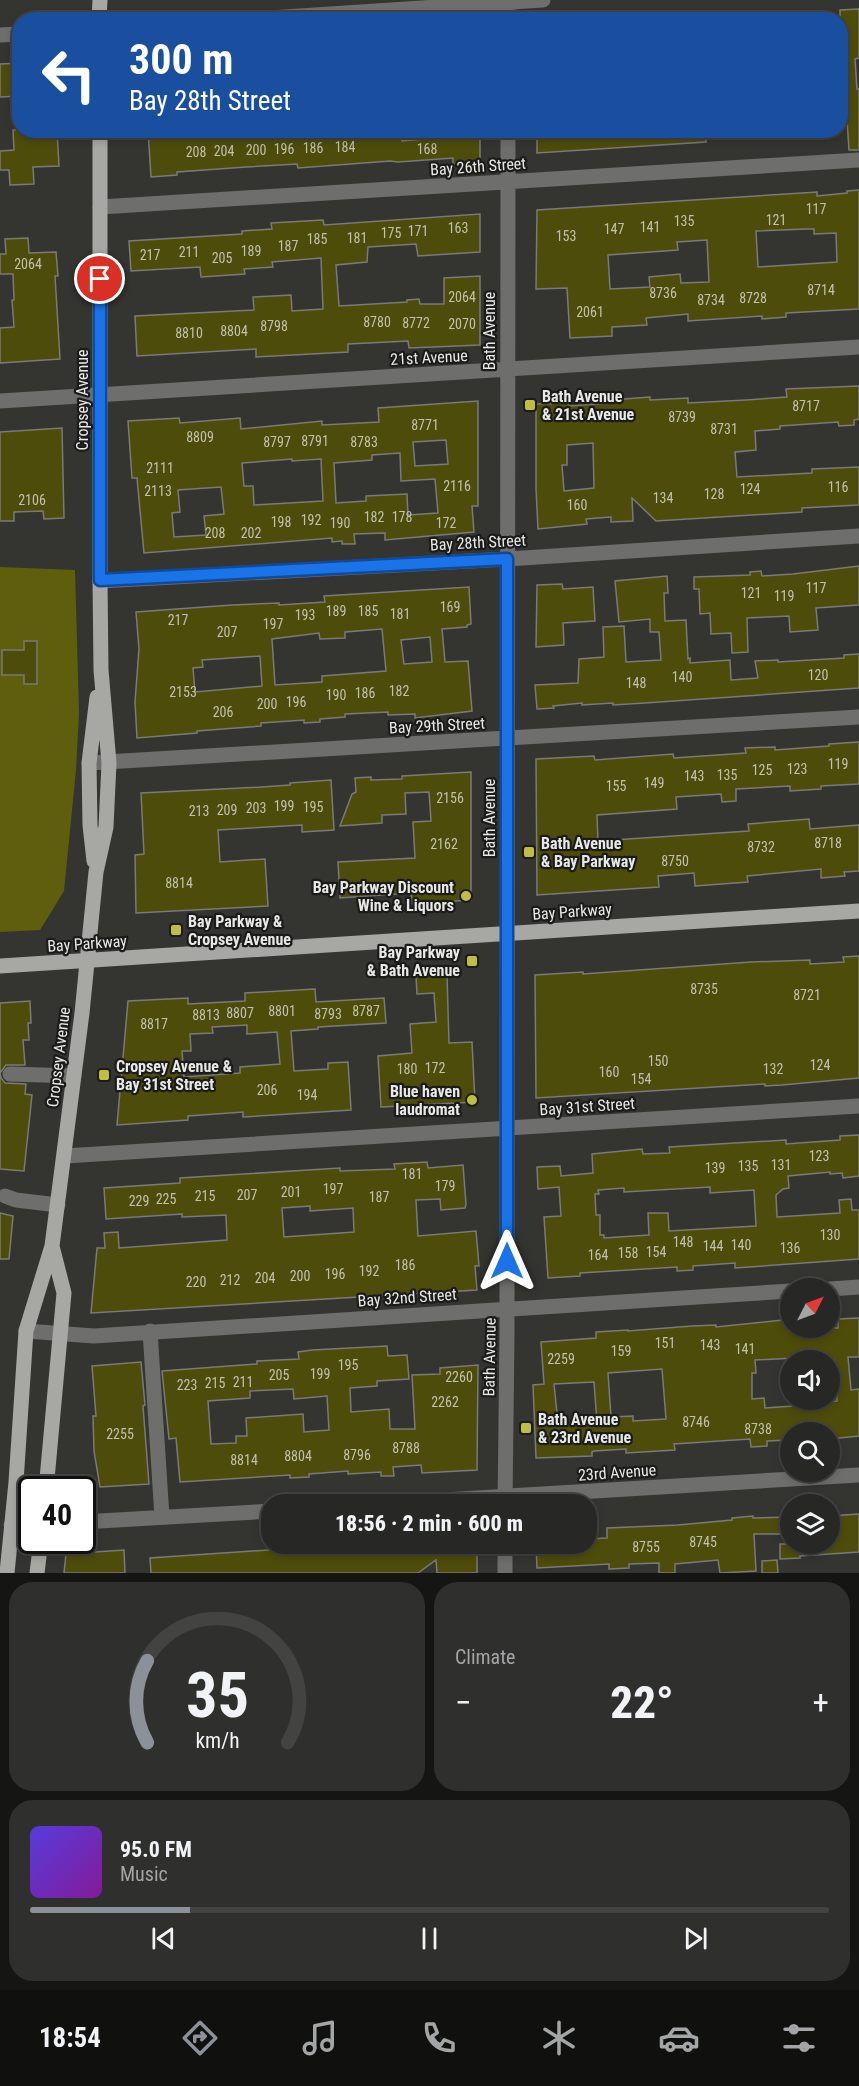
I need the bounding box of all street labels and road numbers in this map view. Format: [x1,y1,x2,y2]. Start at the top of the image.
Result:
street label: Bay 26th Street [429,154,527,179]
street label: Bath Avenue [480,292,499,370]
street label: 21st Avenue [390,346,468,369]
street label: Cropsey Avenue [73,350,92,450]
street label: Bay 28th Street [430,530,527,554]
street label: Bay 29th Street [389,713,486,737]
street label: Bath Avenue [480,779,499,857]
street label: Bay Parkway [532,899,613,924]
street label: Bay Parkway [47,931,128,956]
street label: Cropsey Avenue [43,1006,74,1108]
street label: Bay 31st Street [539,1094,636,1119]
street label: Bay 32nd Street [357,1285,457,1310]
street label: Bath Avenue [479,1318,500,1396]
street label: 23rd Avenue [577,1460,657,1485]

